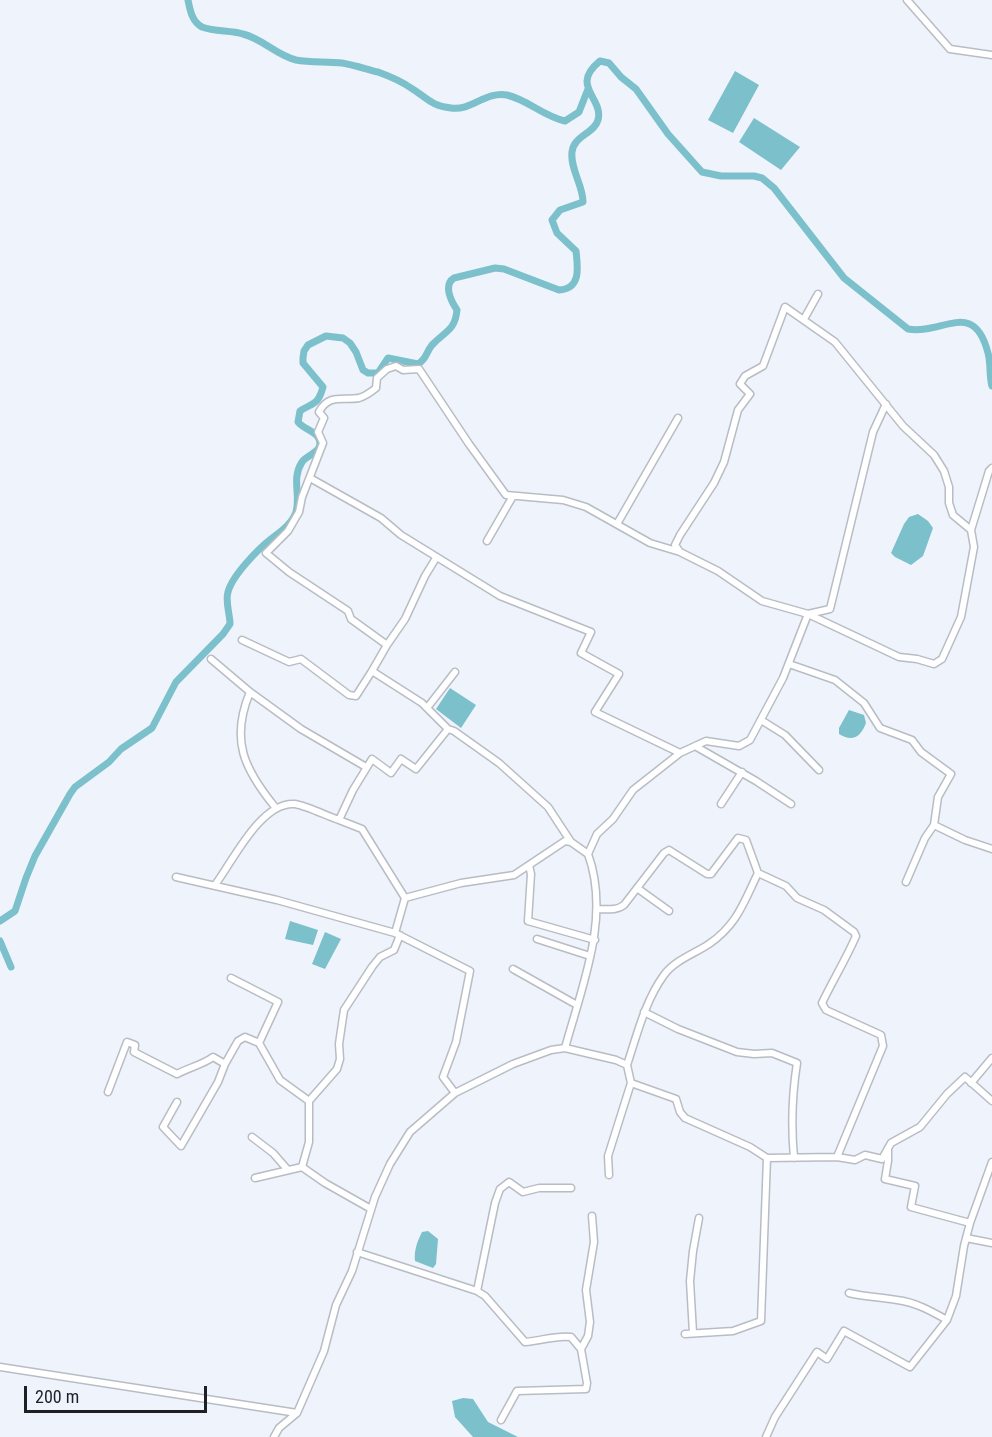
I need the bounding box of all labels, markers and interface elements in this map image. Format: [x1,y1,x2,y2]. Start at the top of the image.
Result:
scale bar [27,1374,210,1412]
text: 200 m [35,1386,79,1407]

